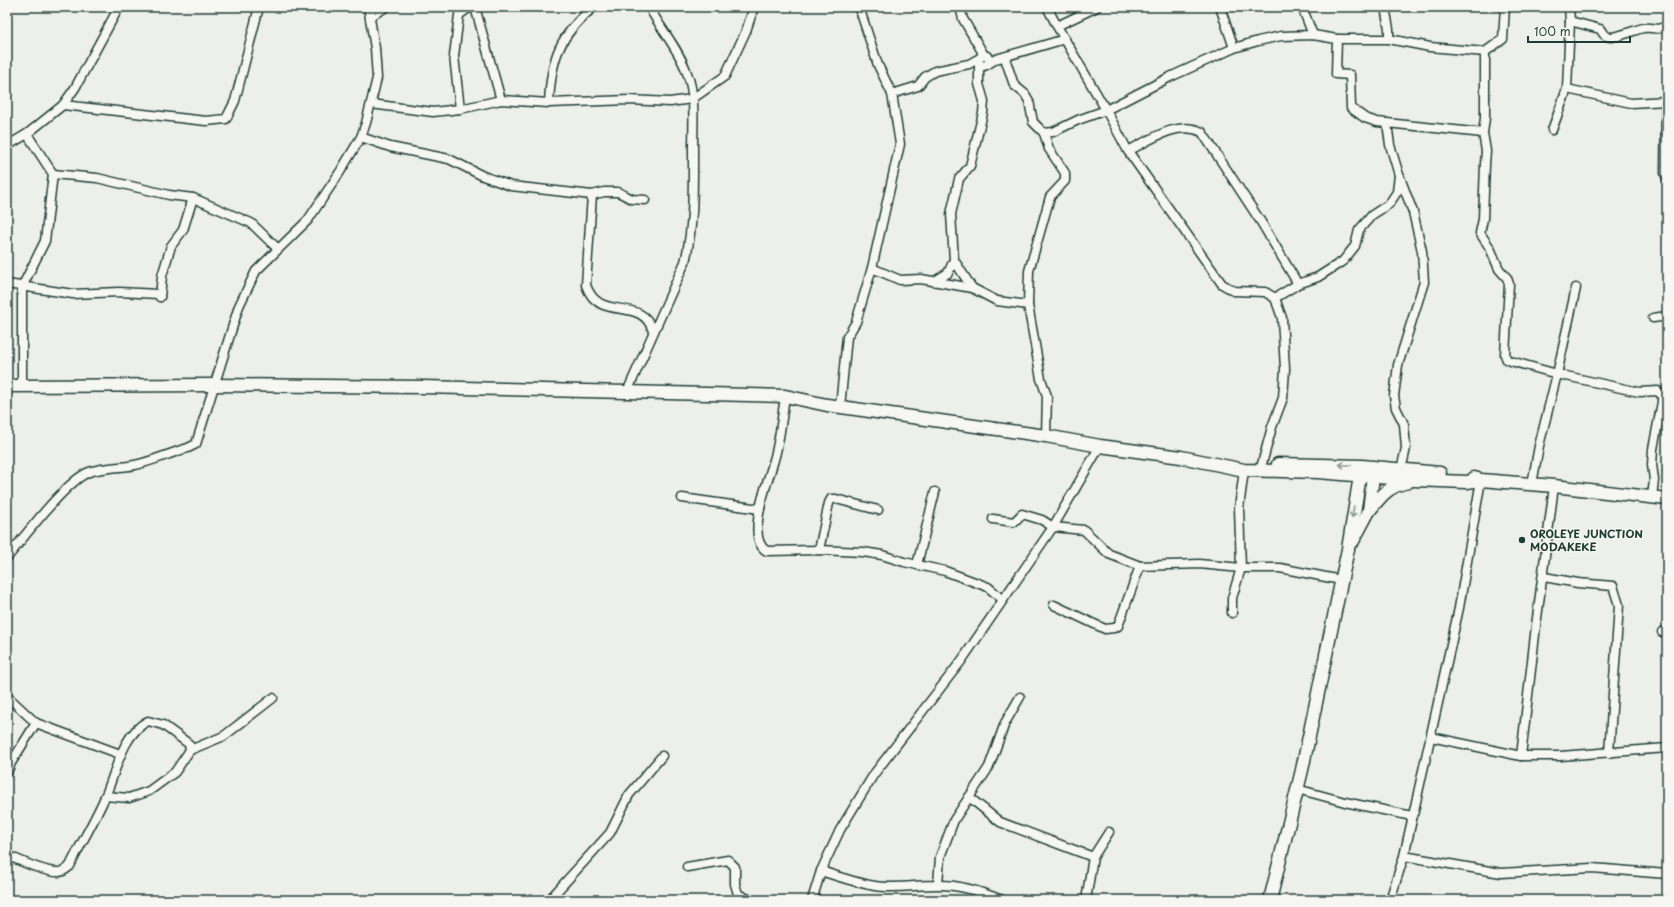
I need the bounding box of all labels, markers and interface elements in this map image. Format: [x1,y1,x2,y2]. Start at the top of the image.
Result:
scale bar [1528,18,1630,44]
text: 100 m [1534,22,1571,40]
one-way arrow [1339,462,1352,469]
one-way arrow [1349,506,1357,519]
place label: OROLEYE JUNCTION MODAKEKE [1530,525,1643,555]
marker: OROLEYE JUNCTION MODAKEKE [1517,535,1527,545]

